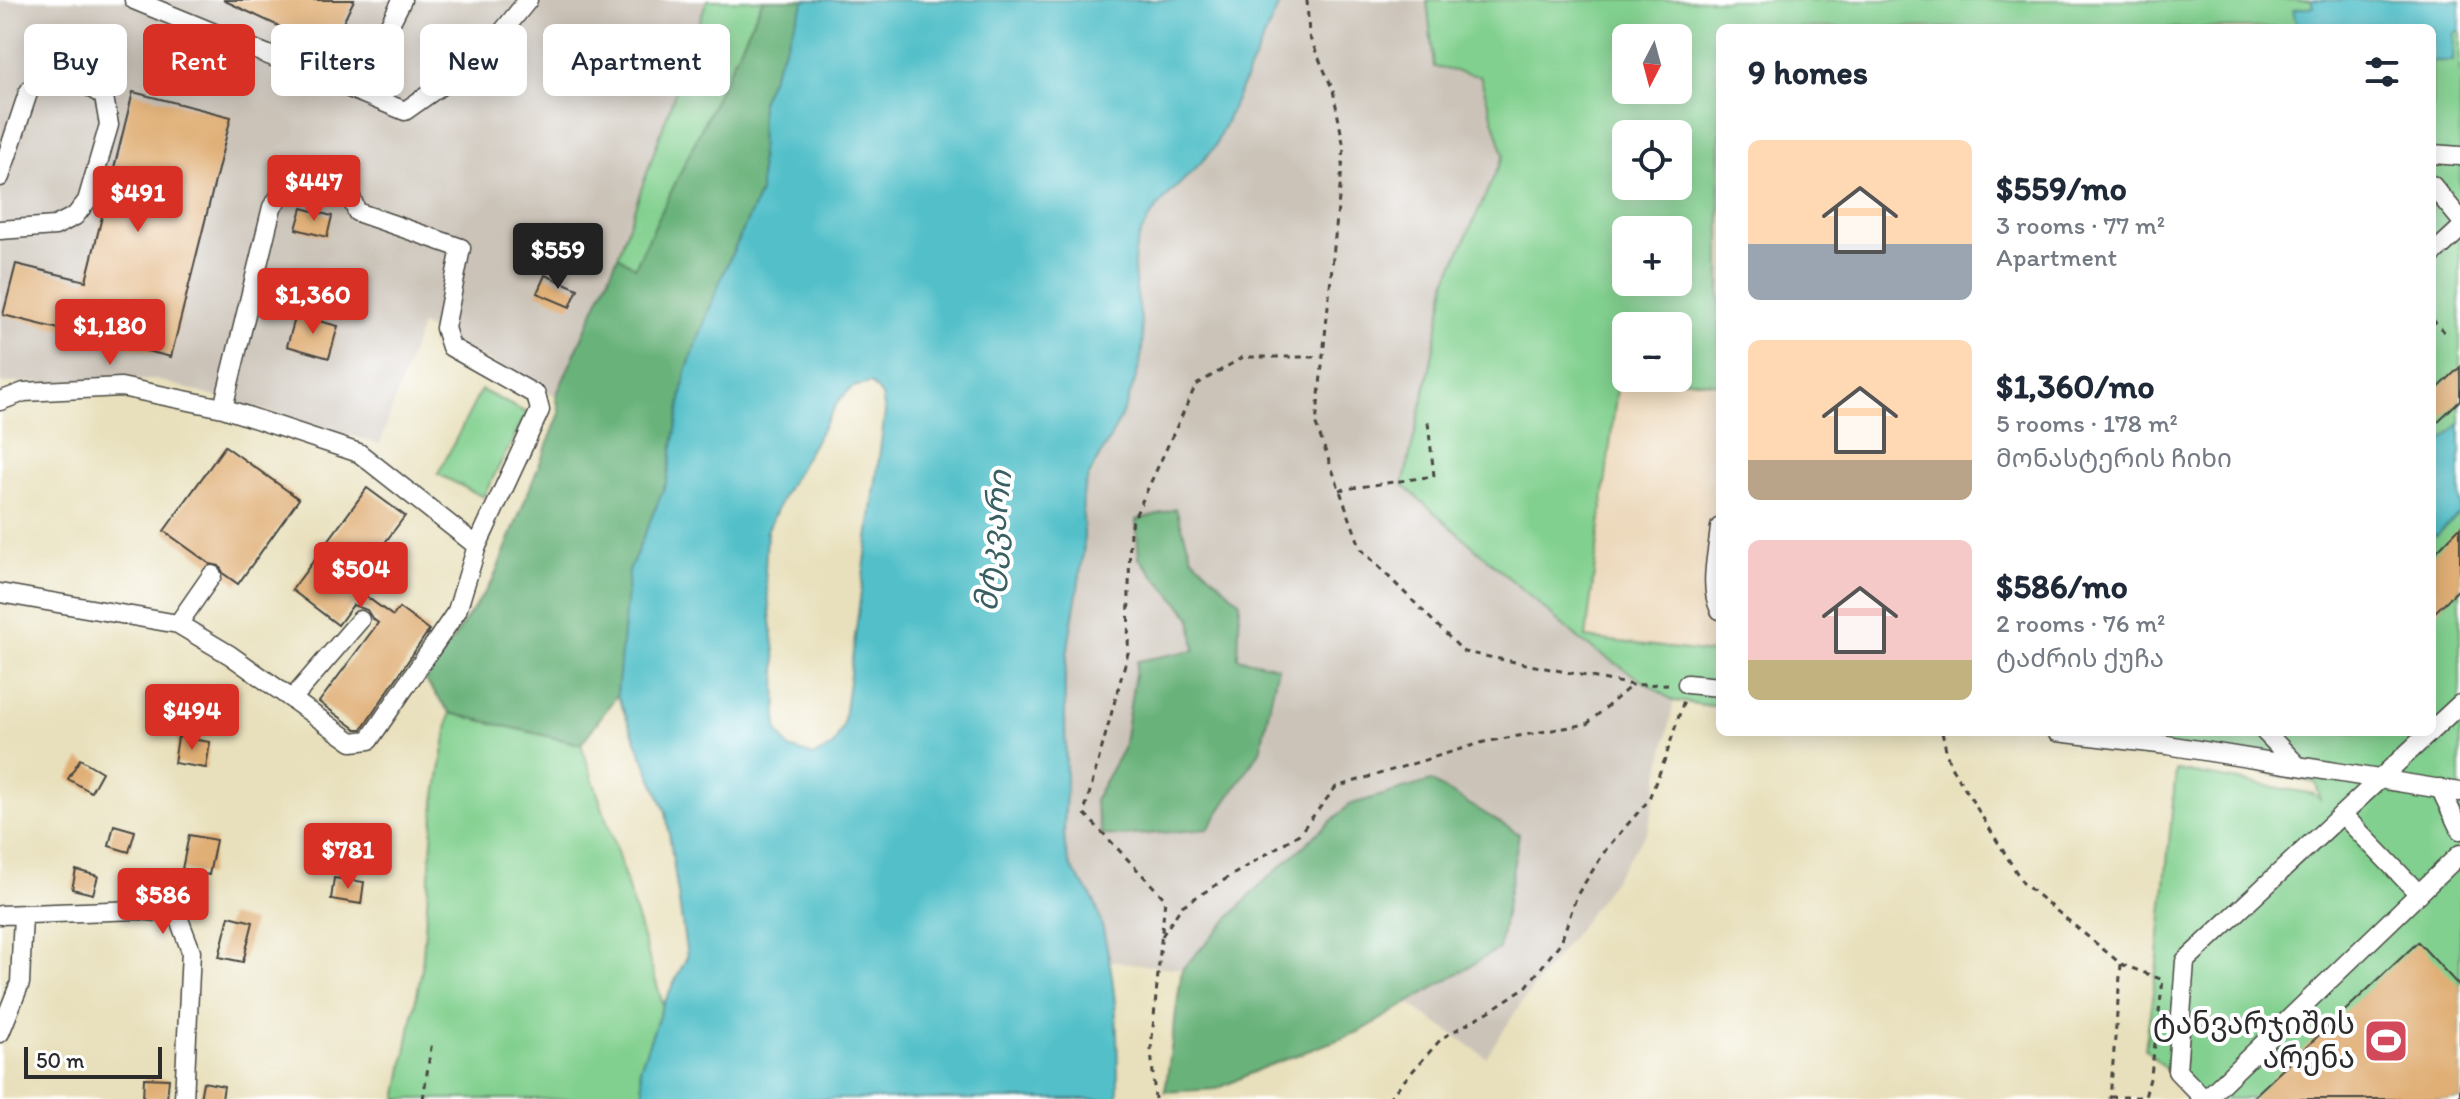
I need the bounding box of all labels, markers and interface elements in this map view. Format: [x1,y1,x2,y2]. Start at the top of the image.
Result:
chip: Buy [24,24,127,96]
chip: Rent [143,24,255,96]
chip: Filters [271,24,404,96]
chip: New [420,24,527,96]
chip: Apartment [543,24,730,96]
north arrow [1612,24,1692,104]
map controls [1612,24,1692,392]
icon: filters [2360,50,2404,94]
text: 9 homes [1748,52,1868,93]
button: locate [1612,120,1692,200]
pin: $447 [267,155,361,223]
text: $447 [285,165,343,197]
pin: $491 [91,166,185,234]
text: $559/mo [1996,168,2127,209]
icon: home [1812,172,1908,268]
text: $491 [111,176,165,208]
text: 3 rooms · 77 m² [1996,209,2165,241]
button: + [1612,216,1692,296]
pin: $559 [511,223,605,291]
text: $559 [531,233,585,265]
text: Apartment [1996,241,2117,273]
pin: $1,360 [248,268,378,336]
text: $1,360 [275,278,351,310]
pin: $1,180 [45,299,175,367]
text: $1,180 [73,309,147,341]
button: − [1612,312,1692,392]
text: $1,360/mo [1996,366,2155,407]
icon: home [1812,372,1908,468]
text: 5 rooms · 178 m² [1996,407,2178,439]
text: მონასტერის ჩიხი [1996,442,2232,474]
water label: მტკვარი [967,467,1019,613]
pin: $504 [314,542,408,610]
text: $504 [332,552,390,584]
text: $586/mo [1996,566,2128,607]
icon: home [1812,572,1908,668]
text: 2 rooms · 76 m² [1996,607,2165,639]
text: ტაძრის ქუჩა [1996,642,2164,674]
pin: $494 [145,684,239,752]
text: $494 [163,694,221,726]
pin: $781 [301,823,395,891]
text: $781 [322,833,374,865]
pin: $586 [116,868,210,936]
text: $586 [136,878,190,910]
place label: ტანვარჯიშის არენა [2153,1005,2355,1076]
sports icon: ტანვარჯიშის არენა [2362,1017,2410,1065]
scale bar [24,1043,162,1079]
text: 50 m [36,1047,85,1074]

